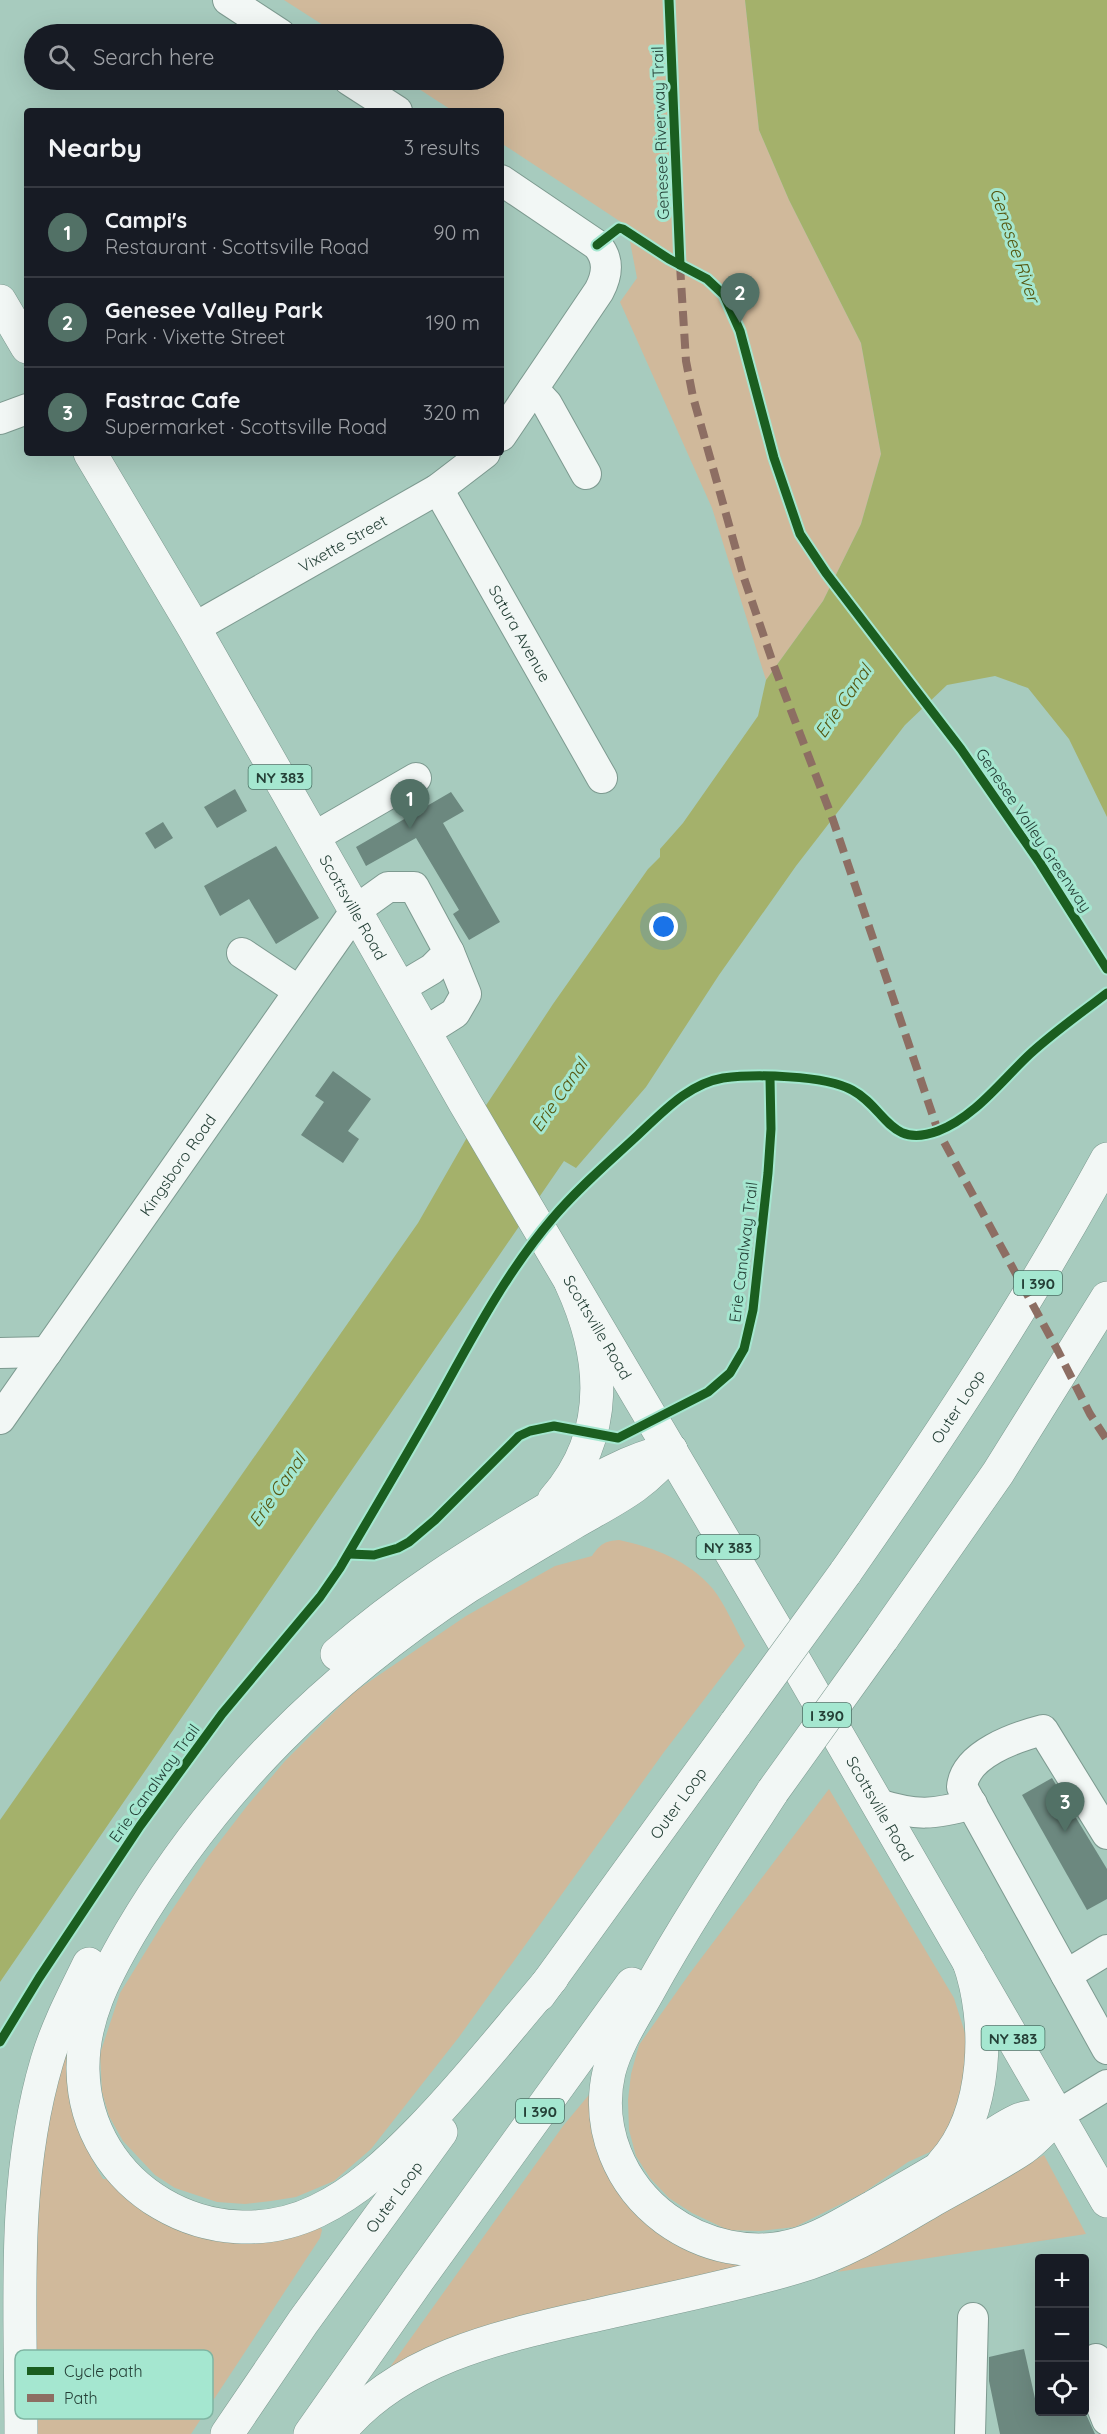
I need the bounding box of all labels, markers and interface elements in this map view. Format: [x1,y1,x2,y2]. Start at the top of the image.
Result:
search box [24,24,504,90]
icon: search [45,41,78,74]
text: Search here [93,43,214,71]
street label: Genesee Riverway Trail [647,46,673,220]
text: Nearby [48,131,142,164]
text: 3 results [404,135,480,160]
water label: Genesee River [985,185,1046,307]
text: Campi's [105,206,187,234]
text: 1 [64,220,71,245]
text: 90 m [433,220,480,245]
text: Restaurant · Scottsville Road [105,234,369,259]
pin: 2 [720,274,760,323]
text: Genesee Valley Park [105,296,323,324]
text: 2 [62,310,73,335]
text: 190 m [426,310,480,335]
text: Park · Vixette Street [105,324,285,349]
text: Fastrac Cafe [105,386,241,414]
text: 3 [62,400,73,425]
text: 320 m [423,400,480,425]
text: Supermarket · Scottsville Road [105,414,387,439]
street label: Vixette Street [295,510,390,576]
street label: Satura Avenue [485,581,555,685]
water label: Erie Canal [809,658,878,742]
street label: Genesee Valley Greenway [972,744,1096,916]
road number: NY 383 [248,765,312,789]
pin: 1 [390,780,430,829]
street label: Scottsville Road [315,851,391,963]
your location [649,912,678,941]
water label: Erie Canal [525,1052,594,1136]
street label: Kingsboro Road [135,1110,220,1220]
street label: Erie Canalway Trail [724,1181,762,1323]
street label: Scottsville Road [559,1271,636,1383]
road number: I 390 [1014,1271,1062,1295]
street label: Outer Loop [926,1366,989,1447]
water label: Erie Canal [243,1447,312,1531]
road number: NY 383 [696,1535,760,1559]
road number: I 390 [803,1703,851,1727]
street label: Erie Canalway Trail [104,1720,204,1846]
street label: Scottsville Road [842,1752,918,1865]
street label: Outer Loop [645,1763,711,1843]
pin: 3 [1046,1782,1084,1832]
road number: NY 383 [982,2026,1044,2050]
road number: I 390 [516,2099,564,2123]
street label: Outer Loop [361,2157,427,2237]
map controls [1035,2254,1089,2416]
button: + [1035,2254,1089,2308]
button: − [1035,2308,1089,2362]
legend [15,2350,213,2419]
text: Cycle path [64,2361,143,2381]
button: locate [1035,2362,1089,2416]
text: Path [64,2388,98,2408]

